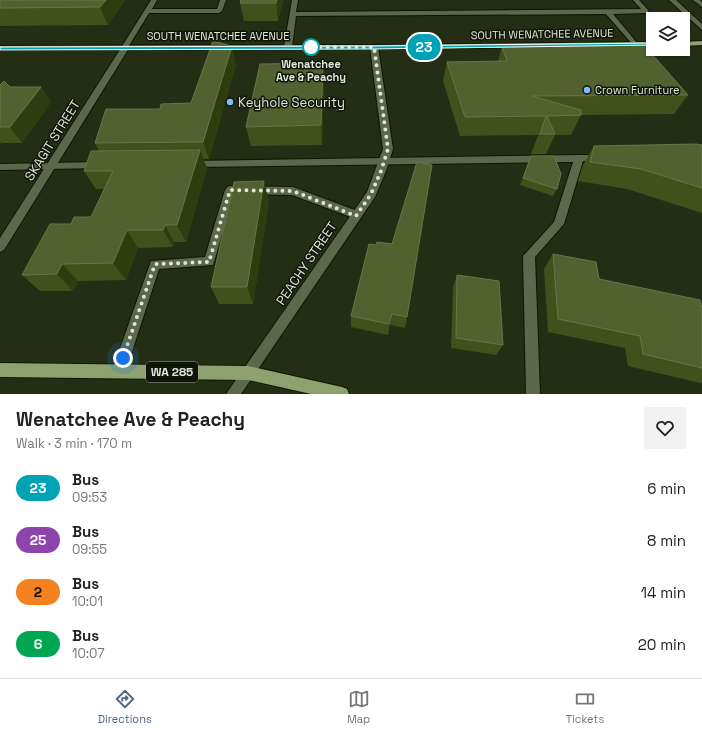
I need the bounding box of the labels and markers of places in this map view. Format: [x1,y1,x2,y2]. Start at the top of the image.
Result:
marker: Wenatchee Ave & Peachy [302,38,320,56]
place label: Wenatchee Ave & Peachy [276,57,346,84]
place label: Crown Furniture [595,83,680,97]
marker: Crown Furniture [582,85,592,95]
place label: Keyhole Security [238,94,345,111]
marker: Keyhole Security [225,97,235,107]

